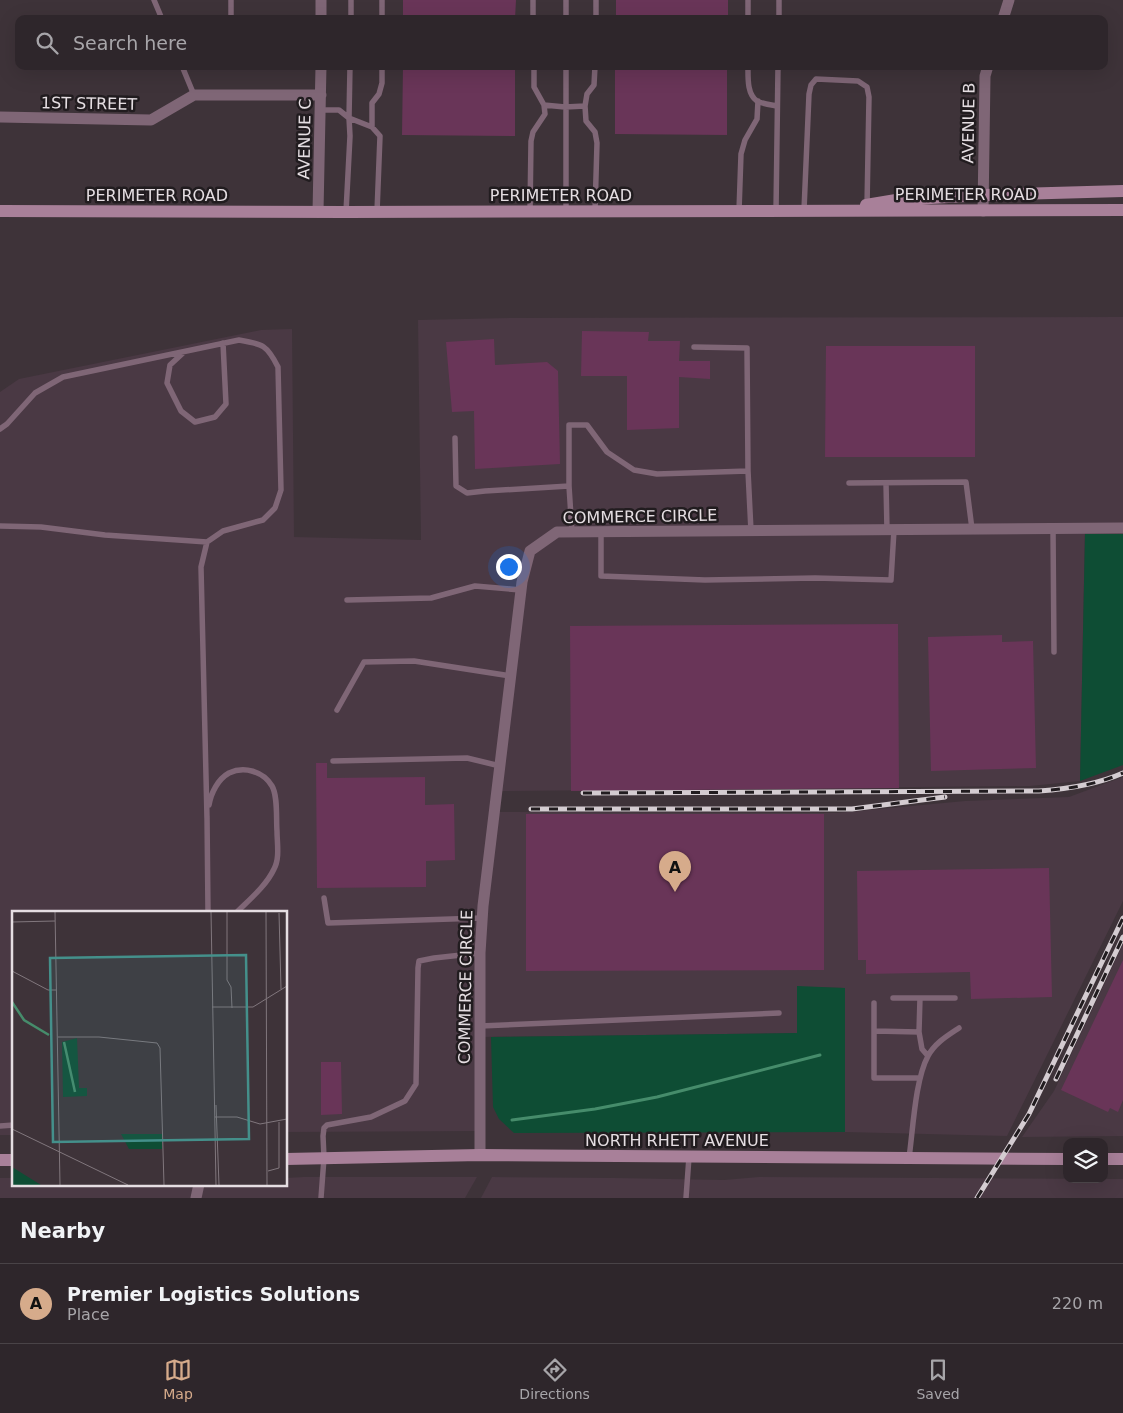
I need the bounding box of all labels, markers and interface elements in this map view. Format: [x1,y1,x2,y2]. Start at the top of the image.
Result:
search box [15,15,1108,70]
icon: search [33,29,61,57]
text: Search here [73,32,187,54]
street label: AVENUE B [958,82,979,164]
street label: 1ST STREET [41,93,137,114]
street label: AVENUE C [294,98,315,180]
street label: PERIMETER ROAD [895,185,1037,204]
street label: PERIMETER ROAD [86,186,228,205]
street label: PERIMETER ROAD [490,186,632,205]
street label: COMMERCE CIRCLE [563,506,717,527]
your location [496,554,522,580]
pin: A [659,851,691,892]
street label: COMMERCE CIRCLE [455,910,476,1064]
inset map [12,911,288,1186]
street label: NORTH RHETT AVENUE [585,1131,769,1150]
map controls [1063,1138,1108,1183]
button: layers [1063,1138,1108,1183]
text: Nearby [20,1219,105,1243]
text: Premier Logistics Solutions [67,1283,360,1305]
text: A [30,1294,42,1313]
text: 220 m [1052,1294,1103,1313]
text: Place [67,1305,110,1324]
tab: Map [163,1356,193,1402]
tab: Directions [519,1356,590,1402]
tab: Saved [916,1356,960,1402]

